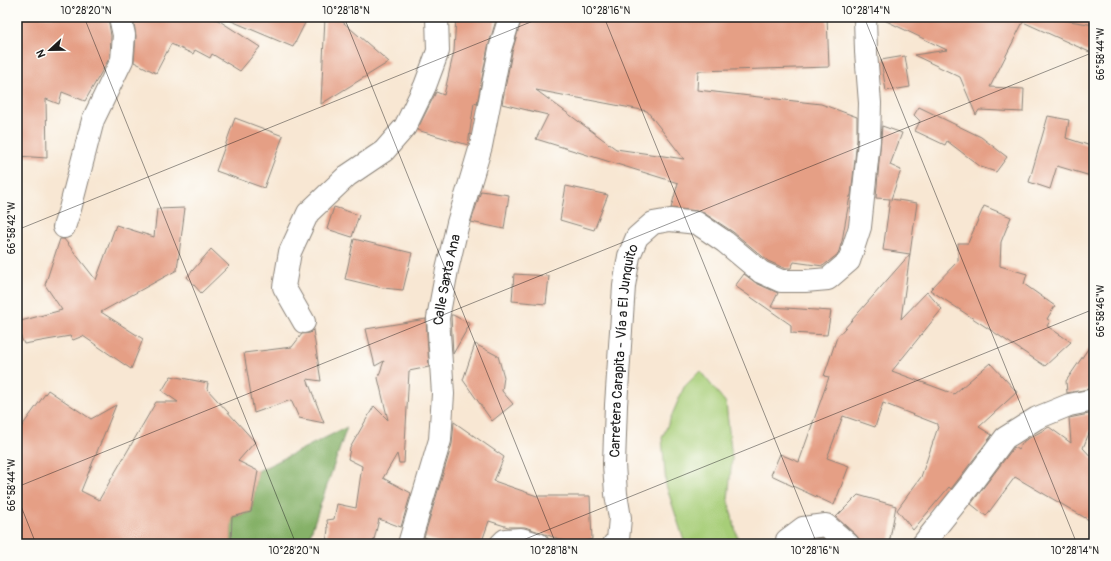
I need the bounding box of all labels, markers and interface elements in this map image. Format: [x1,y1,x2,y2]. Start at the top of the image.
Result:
text: 10°28'20"N [61,5,112,17]
text: 10°28'18"N [322,5,370,17]
text: 10°28'16"N [582,5,630,17]
text: 10°28'14"N [842,5,890,17]
text: 66°58'44"W [1095,27,1107,80]
north arrow [30,30,70,70]
text: N [34,47,49,59]
text: 66°58'42"W [6,201,18,254]
street label: Calle Santa Ana [429,232,464,326]
street label: Carretera Carapita - Vía a El Junquito [606,241,642,458]
text: 66°58'46"W [1095,284,1107,337]
text: 66°58'44"W [6,458,18,511]
text: 10°28'20"N [269,545,320,557]
text: 10°28'18"N [530,545,578,557]
text: 10°28'16"N [791,545,839,557]
text: 10°28'14"N [1051,545,1099,557]

